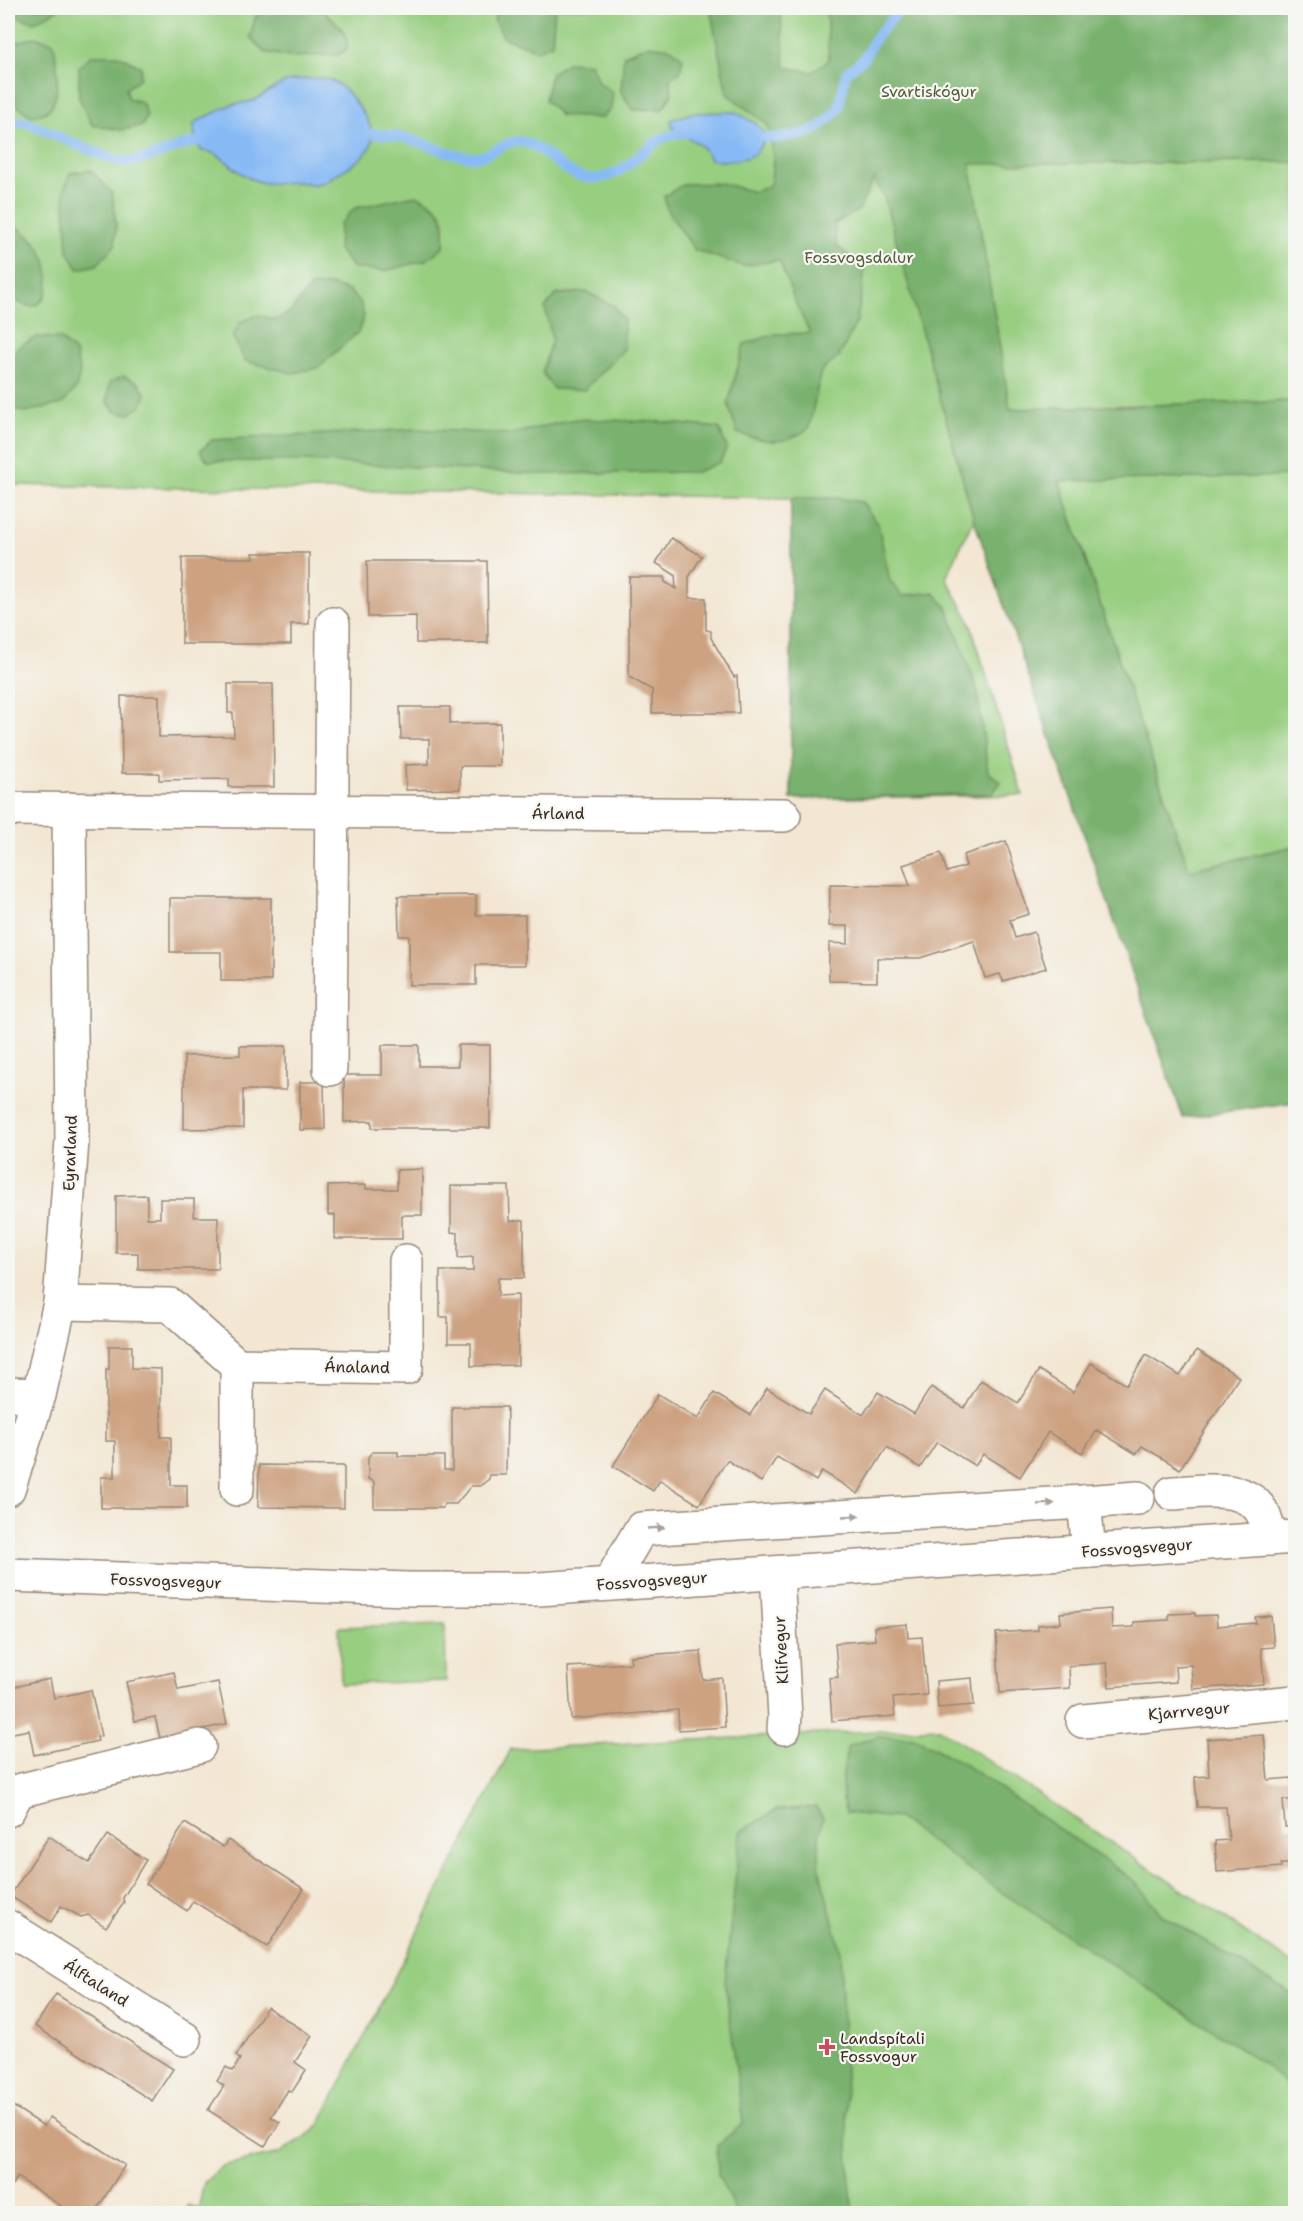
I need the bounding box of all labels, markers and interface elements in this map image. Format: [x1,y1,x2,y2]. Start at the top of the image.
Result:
park label: Svartiskógur [881,81,977,102]
park label: Fossvogsdalur [804,247,914,268]
street label: Árland [531,803,585,824]
street label: Eyrarland [58,1115,82,1191]
street label: Ánaland [324,1356,390,1378]
one-way arrow [1036,1500,1055,1509]
one-way arrow [842,1512,861,1521]
one-way arrow [647,1523,666,1533]
street label: Fossvogsvegur [1081,1534,1193,1562]
street label: Fossvogsvegur [596,1567,708,1595]
street label: Fossvogsvegur [110,1569,222,1593]
street label: Klifvegur [769,1615,793,1685]
street label: Kjarrvegur [1147,1697,1231,1725]
street label: Álftaland [59,1955,133,2011]
place label: Landspítali Fossvogur [840,2028,925,2067]
marker: Landspítali Fossvogur [818,2038,836,2056]

